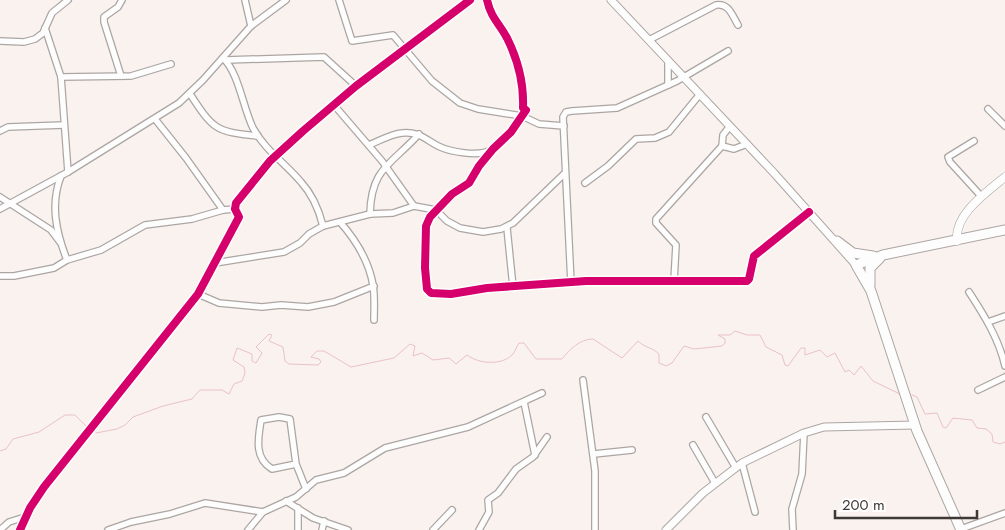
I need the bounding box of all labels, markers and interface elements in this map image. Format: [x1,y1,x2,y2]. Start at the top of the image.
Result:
scale bar [835,488,978,520]
text: 200 m [842,494,885,516]

